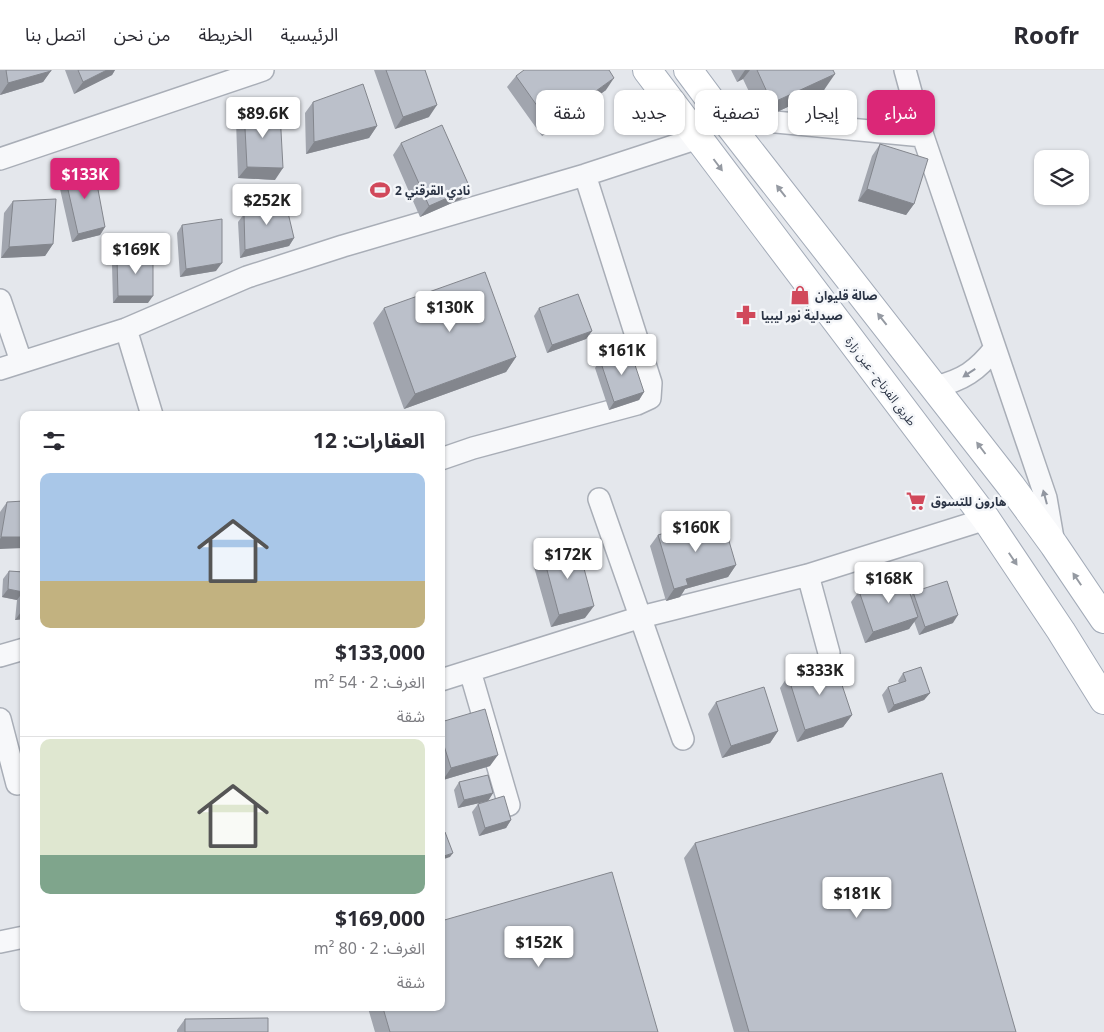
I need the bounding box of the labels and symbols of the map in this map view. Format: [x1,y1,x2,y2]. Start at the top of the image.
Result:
pin: $89.6K [222,97,304,139]
pin: $133K [50,158,120,200]
one-way arrow [713,158,724,171]
sports icon: نادي القرقني 2 [369,179,391,201]
place label: نادي القرقني 2 [395,182,470,200]
pin: $252K [232,184,302,226]
one-way arrow [776,185,787,198]
pin: $169K [101,232,171,275]
shop icon: صالة قليوان [789,284,811,306]
place label: صالة قليوان [815,287,878,304]
pin: $130K [415,290,485,333]
pharmacy icon: صيدلية نور ليبيا [735,304,757,326]
place label: صيدلية نور ليبيا [761,307,843,324]
one-way arrow [876,313,887,326]
street label: طريق الفرناج - عين زارة [841,333,920,430]
pin: $161K [587,334,657,376]
one-way arrow [962,369,975,378]
one-way arrow [976,442,987,455]
one-way arrow [1041,489,1049,504]
supermarket icon: هارون للتسوق [905,490,927,512]
place label: هارون للتسوق [931,493,1007,510]
pin: $160K [661,510,731,553]
pin: $172K [533,538,603,580]
one-way arrow [1008,552,1018,566]
pin: $168K [854,562,924,604]
one-way arrow [1072,572,1082,585]
pin: $333K [785,654,855,696]
pin: $181K [822,876,892,919]
pin: $152K [504,926,574,968]

